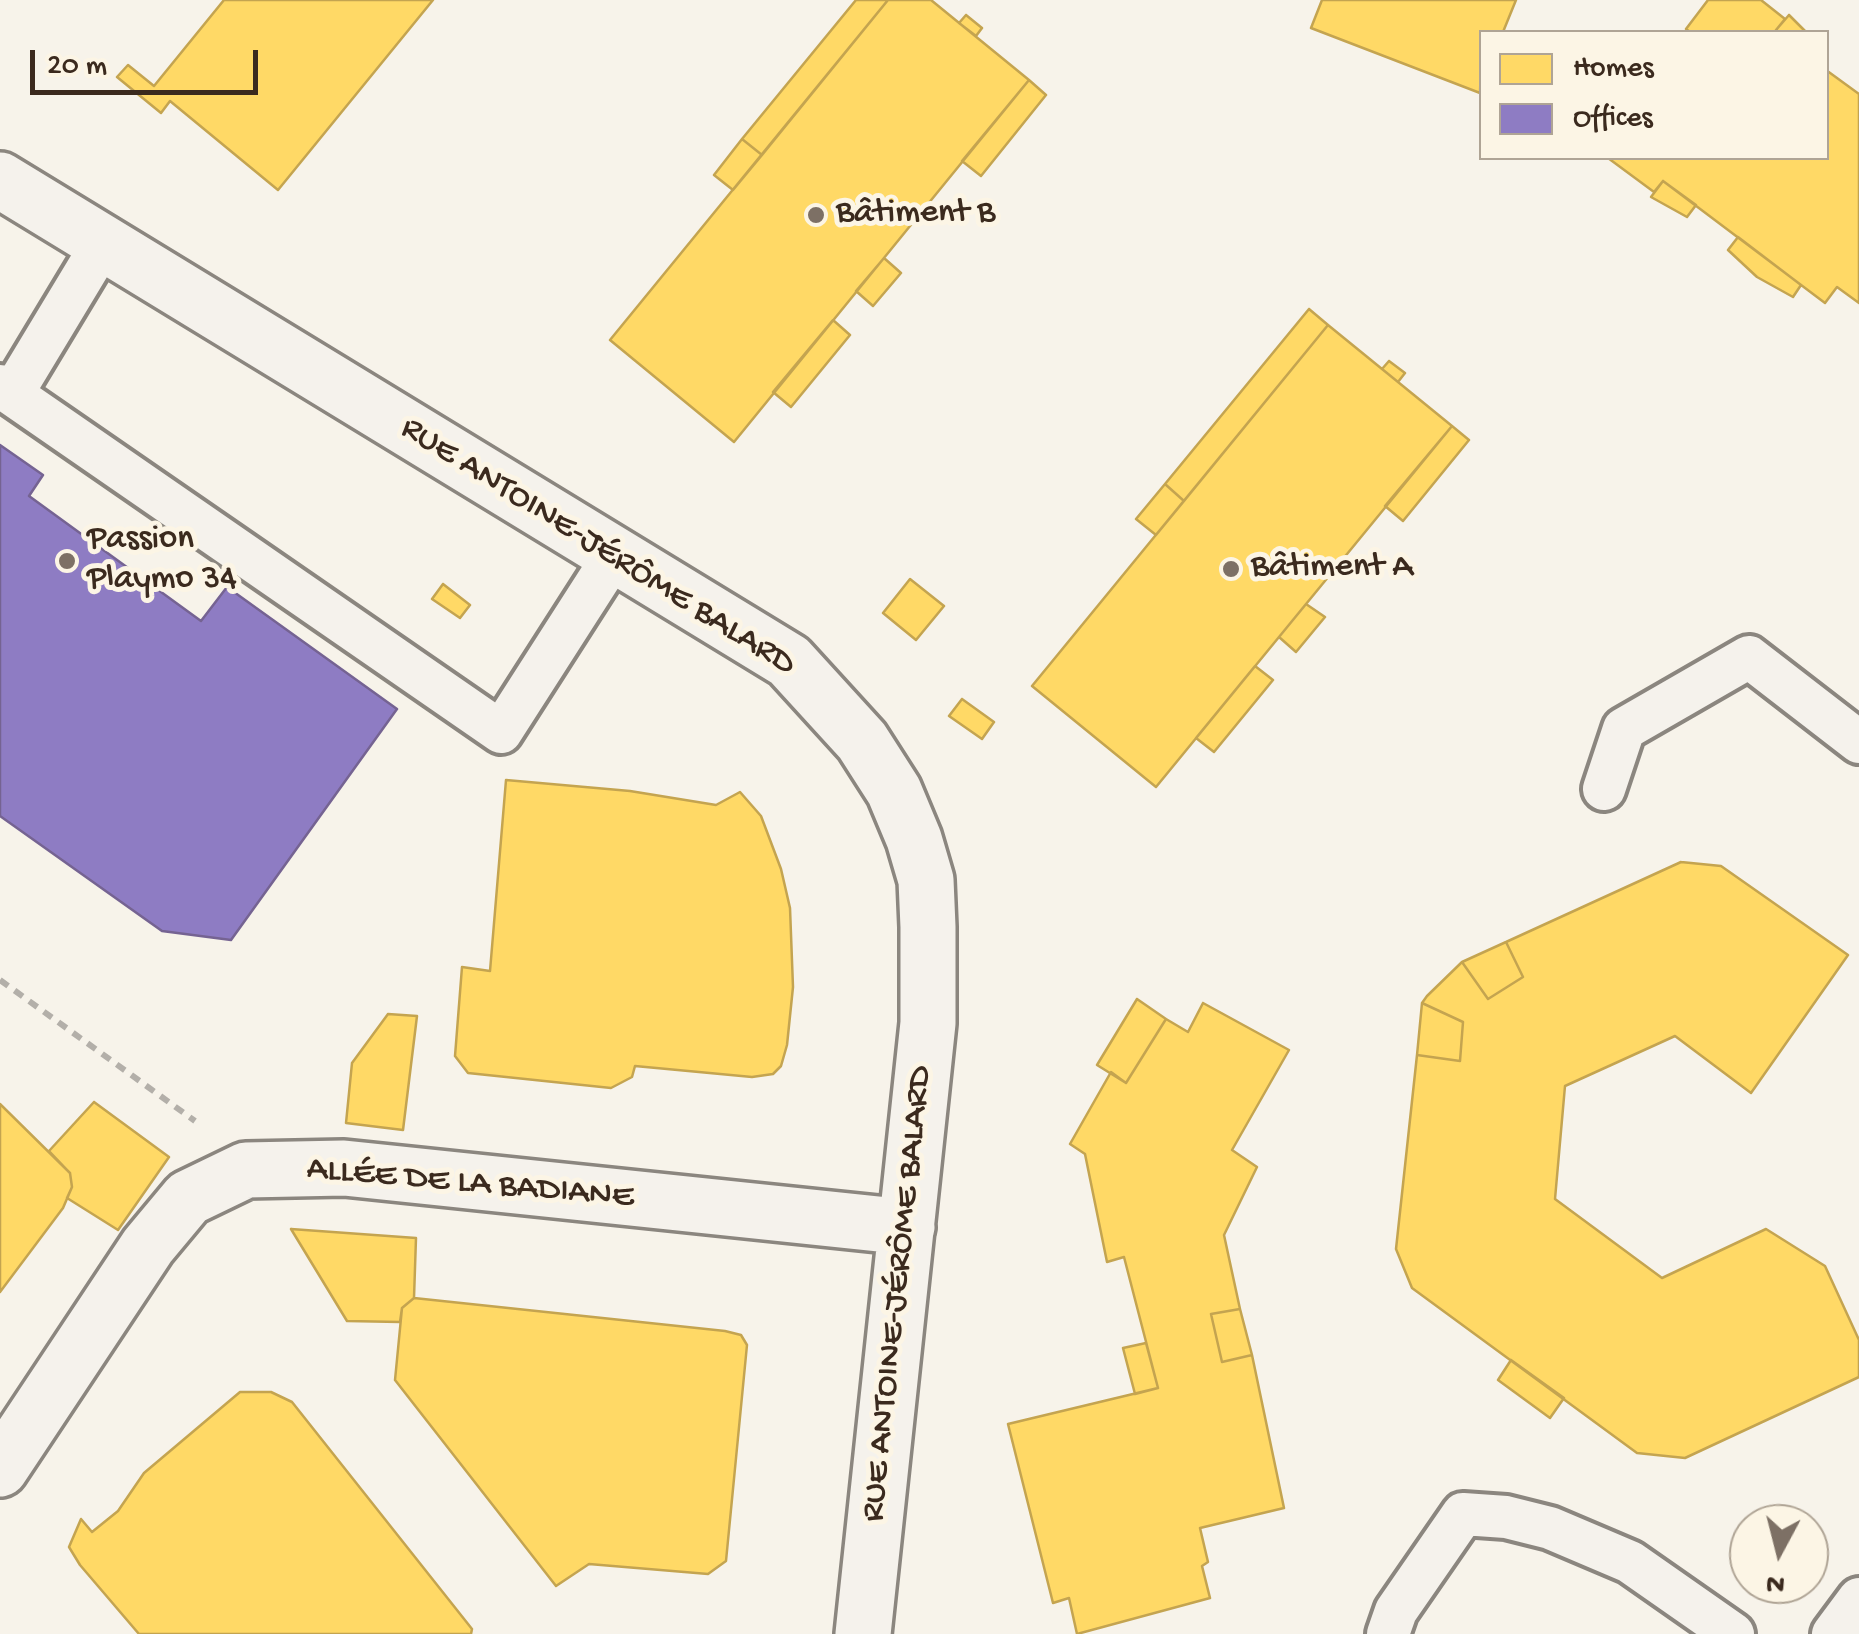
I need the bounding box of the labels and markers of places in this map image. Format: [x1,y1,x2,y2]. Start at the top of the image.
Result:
place label: Bâtiment B [836,194,995,236]
marker: Bâtiment B [805,204,827,226]
place label: Passion Playmo 34 [87,520,237,602]
place label: Bâtiment A [1251,548,1413,590]
marker: Passion Playmo 34 [56,550,78,572]
marker: Bâtiment A [1220,558,1242,580]

